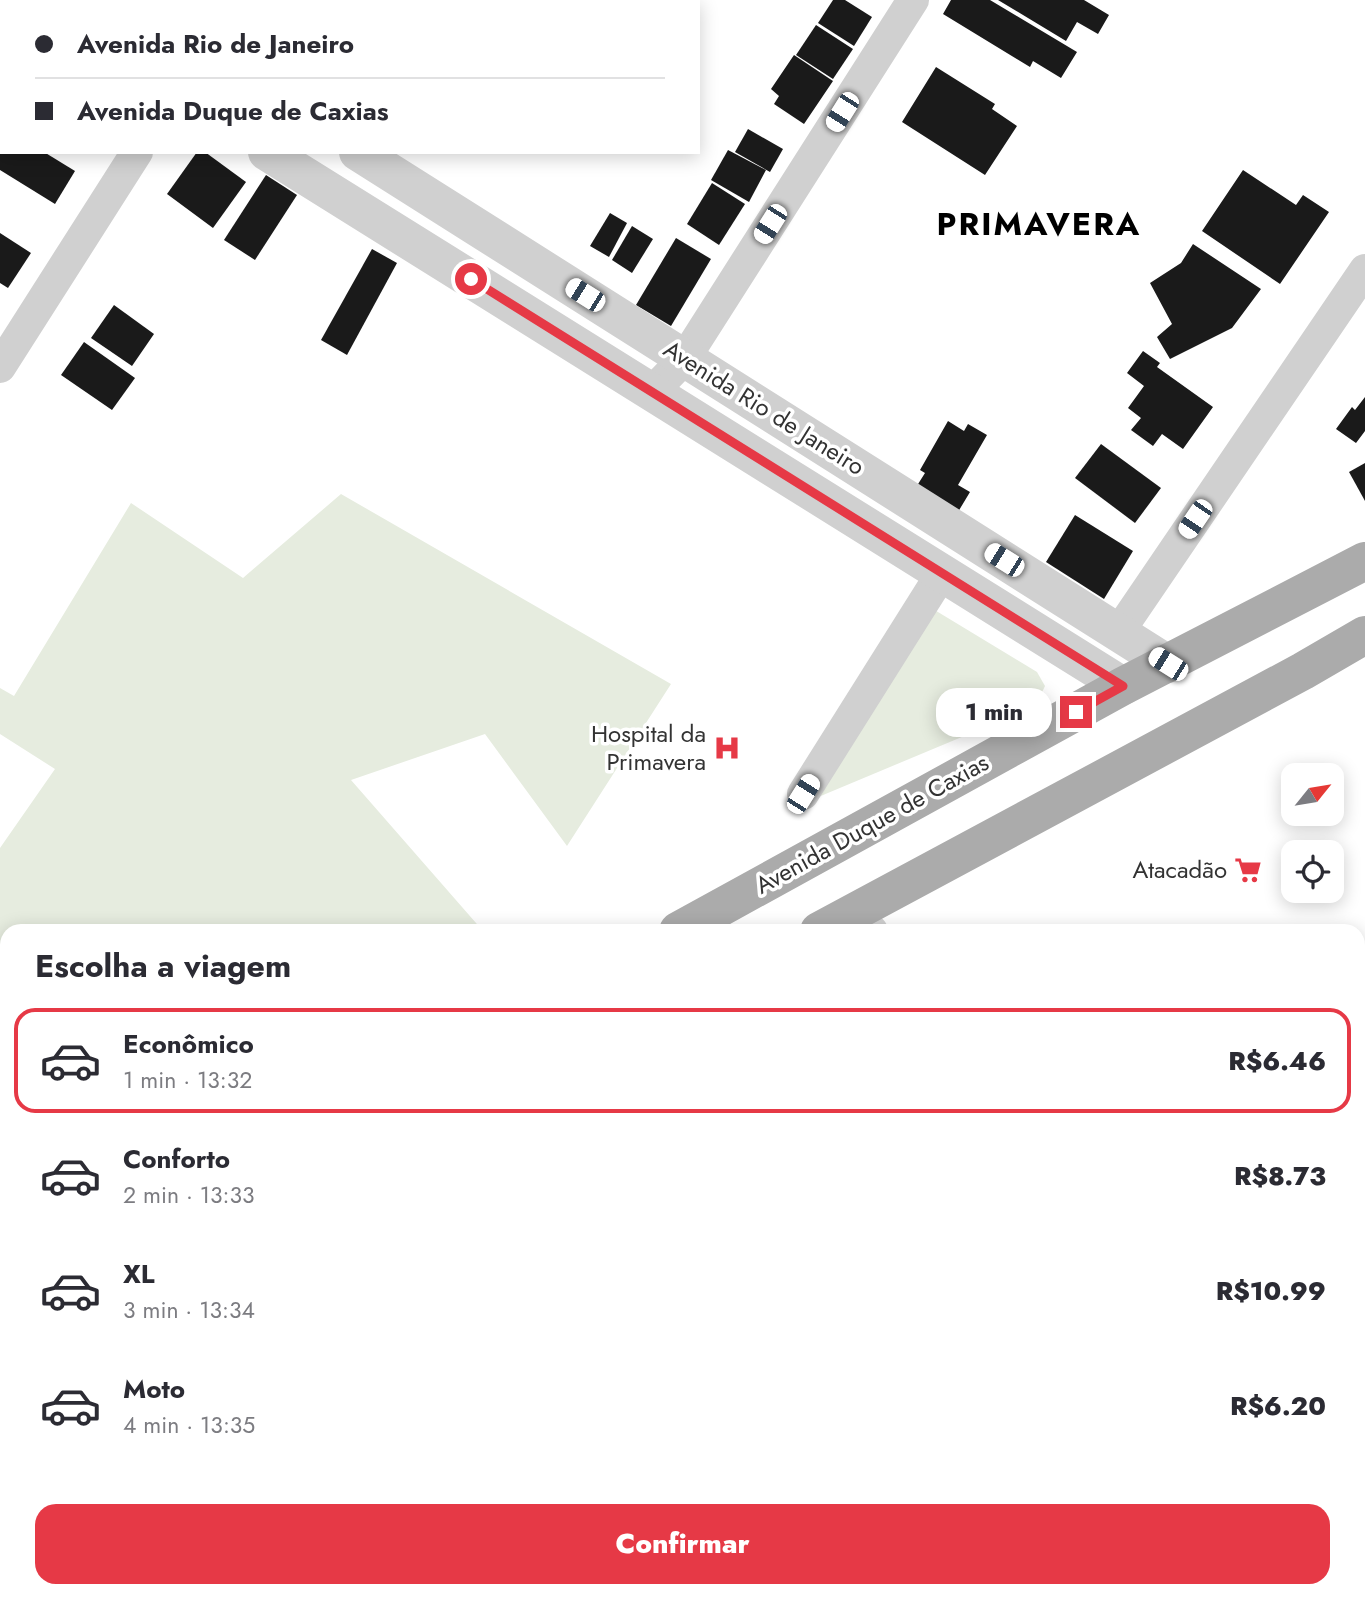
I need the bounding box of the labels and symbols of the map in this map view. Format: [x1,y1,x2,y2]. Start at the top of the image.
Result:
car [822,89,863,135]
car [750,201,791,247]
district label: PRIMAVERA [937,201,1141,247]
route start [455,263,487,295]
car [562,275,609,315]
street label: Avenida Rio de Janeiro [657,331,872,484]
car [1175,496,1216,542]
car [981,540,1028,580]
car [1145,644,1192,684]
callout: 1 min [936,688,1052,736]
route end [1060,696,1092,728]
place label: Hospital da Primavera [591,716,706,779]
hospital icon: Hospital da Primavera [712,733,742,763]
street label: Avenida Duque de Caxias [749,745,995,902]
north arrow [1281,763,1344,826]
car [783,771,824,817]
place label: Atacadão [1132,852,1227,887]
supermarket icon: Atacadão [1233,855,1263,885]

